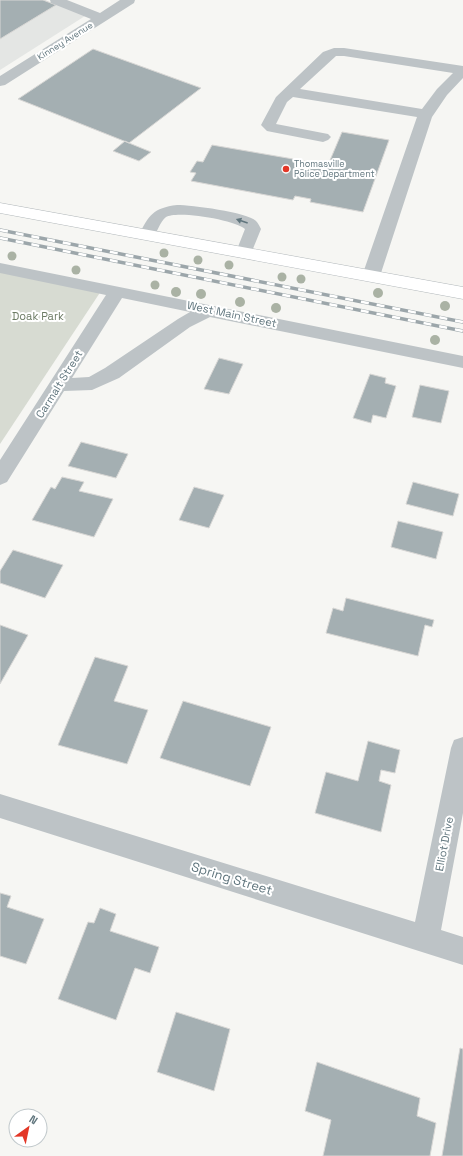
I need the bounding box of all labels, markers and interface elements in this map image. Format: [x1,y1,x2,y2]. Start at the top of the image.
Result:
street label: Kinney Avenue [35,19,95,63]
place label: Thomasville Police Department [294,158,375,180]
marker: Thomasville Police Department [281,164,291,174]
one-way arrow [235,218,247,224]
street label: West Main Street [186,298,278,330]
park label: Doak Park [12,309,64,323]
street label: Carmalt Street [33,347,85,421]
street label: Elliot Drive [432,816,456,872]
street label: Spring Street [189,858,274,899]
north arrow [8,1108,48,1148]
text: N [27,1112,40,1127]

